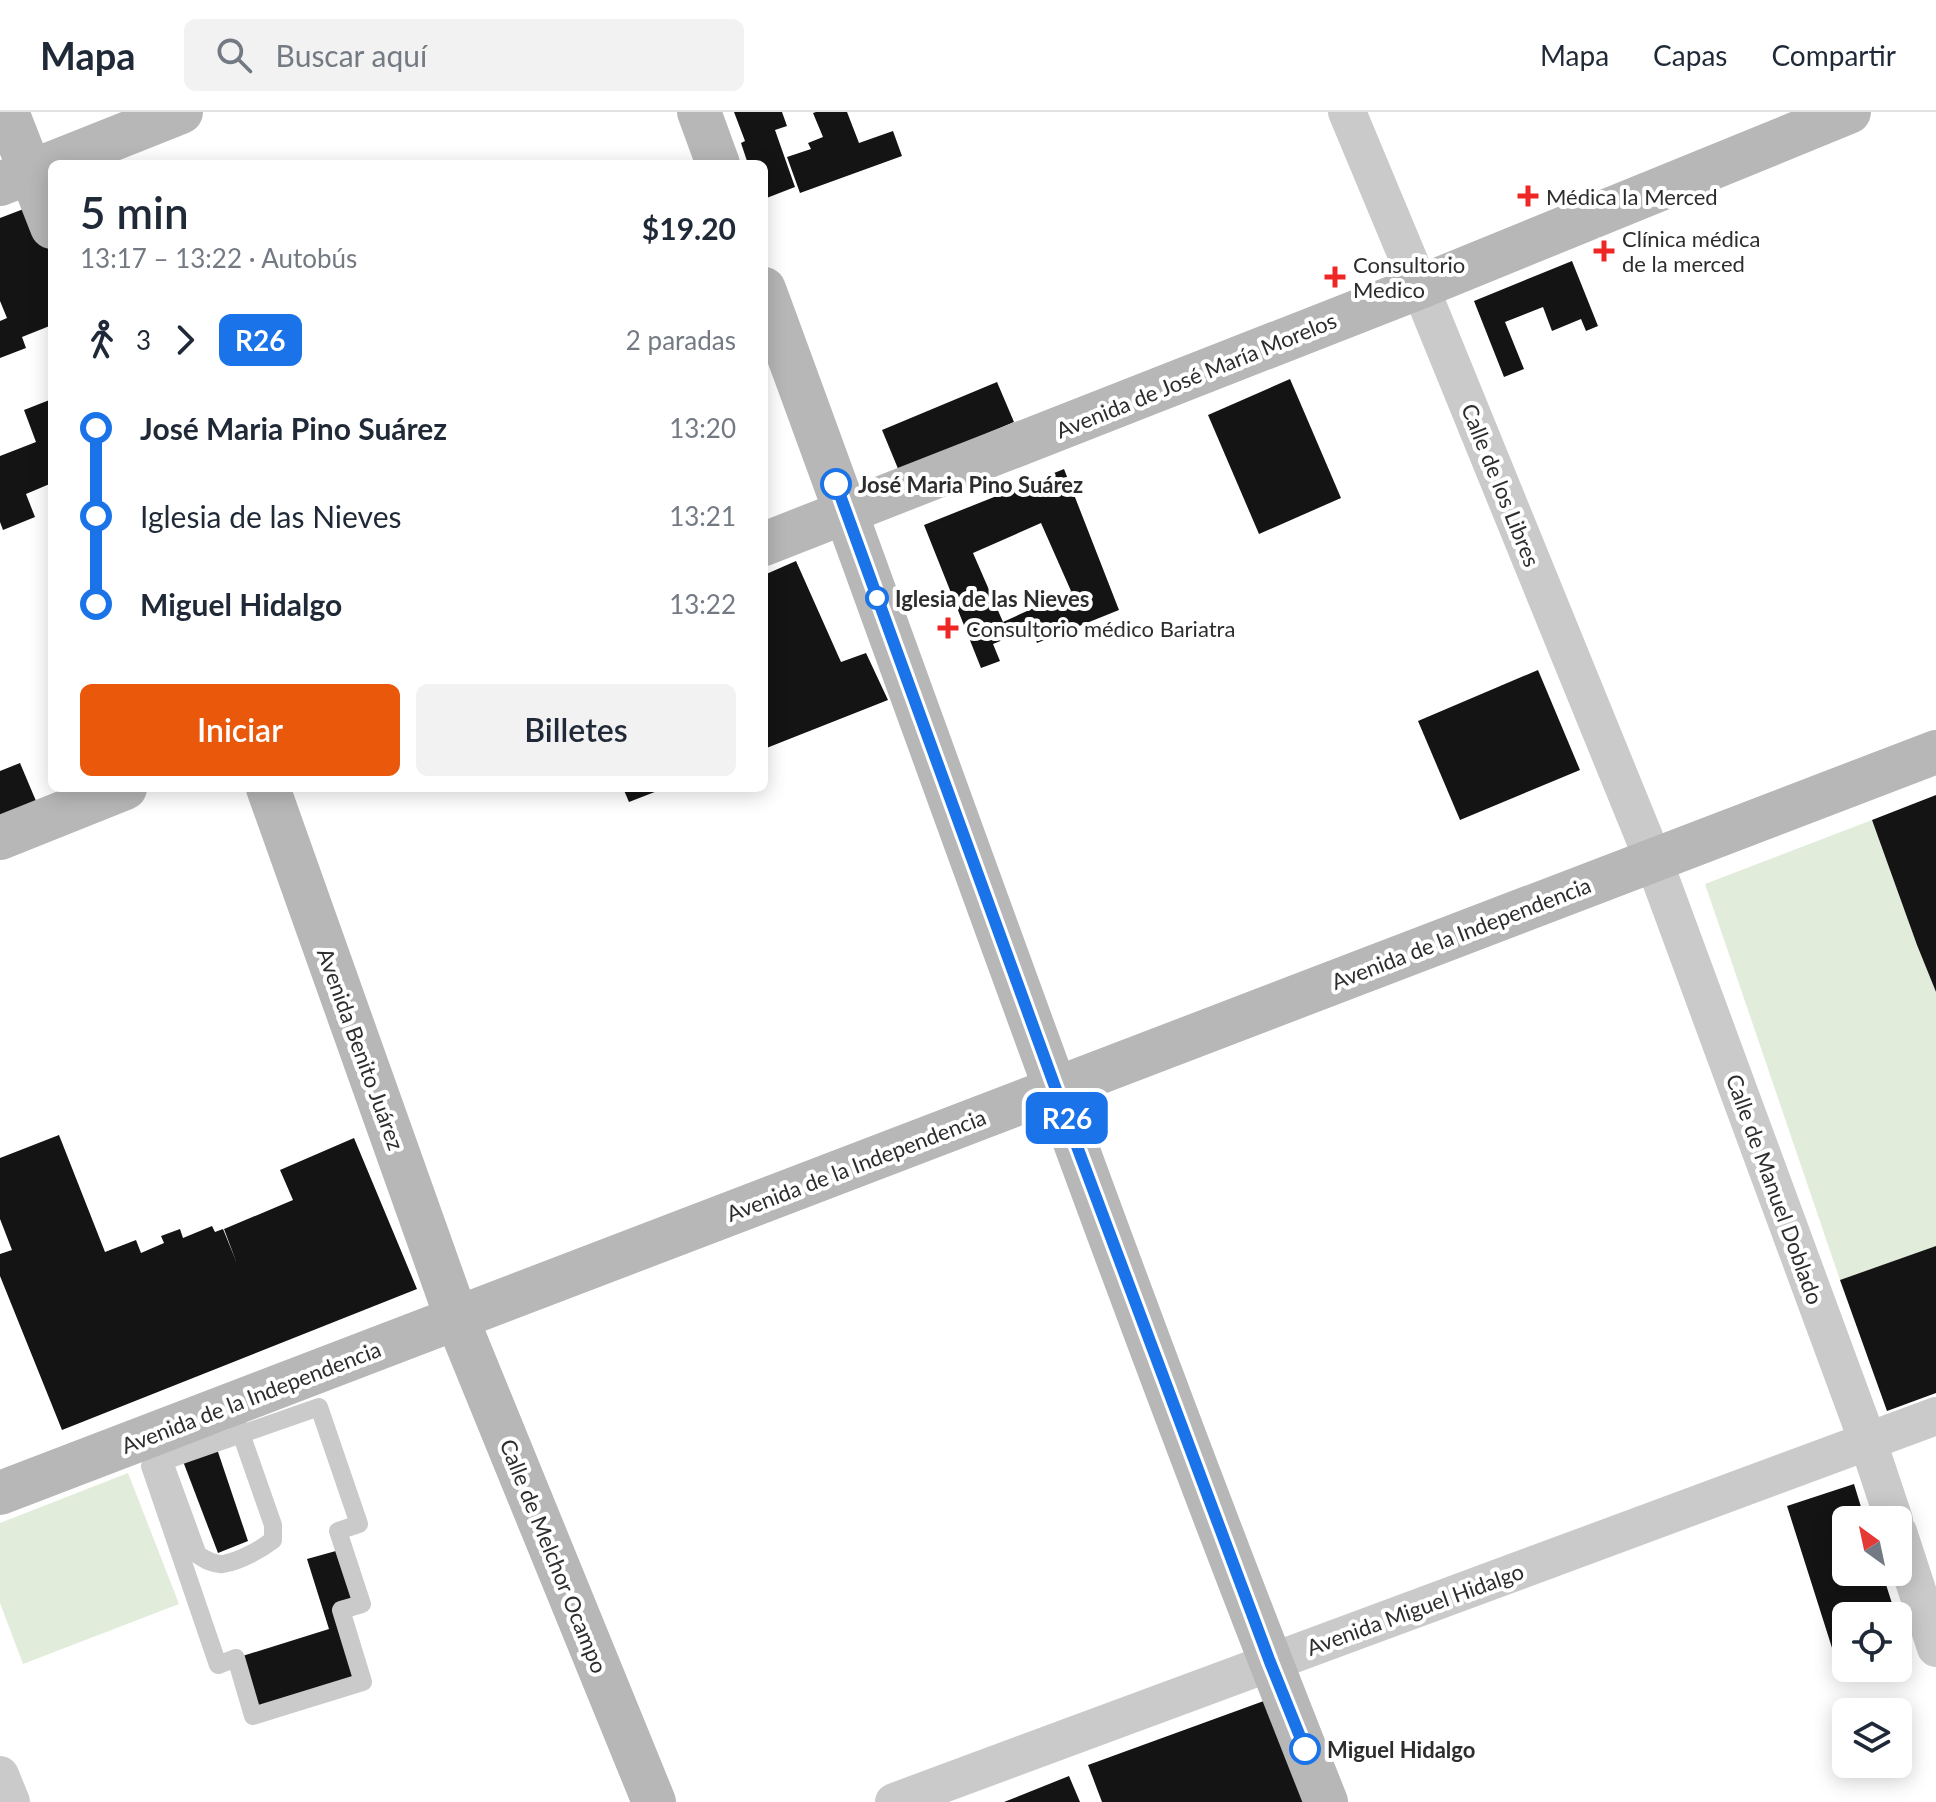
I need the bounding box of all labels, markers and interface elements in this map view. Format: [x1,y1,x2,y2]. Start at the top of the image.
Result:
search box [184,19,744,91]
text: Mapa [40,32,136,78]
icon: search [212,33,256,77]
text: Buscar aquí [276,37,427,73]
text: Mapa [1540,38,1609,72]
text: Capas [1653,38,1727,72]
text: Compartir [1771,38,1896,72]
place label: Médica la Merced [1546,183,1718,210]
marker: Médica la Merced [1517,185,1539,207]
text: 5 min [80,186,189,238]
text: $19.20 [642,210,736,246]
place label: Clínica médica de la merced [1622,225,1761,277]
marker: Clínica médica de la merced [1593,240,1615,262]
text: 13:17 – 13:22 · Autobús [80,242,357,274]
place label: Consultorio Medico [1353,251,1465,303]
marker: Consultorio Medico [1324,266,1346,288]
street label: Avenida de José María Morelos [1052,306,1340,444]
icon: walk [80,318,124,362]
icon: forward [163,318,207,362]
text: R26 [235,323,286,357]
text: 3 [136,324,151,356]
text: 2 paradas [626,324,736,356]
street label: Calle de los Libres [1456,400,1546,570]
text: José Maria Pino Suárez [140,410,447,446]
text: 13:20 [669,412,736,444]
marker: José Maria Pino Suárez [821,469,851,499]
place label: José Maria Pino Suárez [858,471,1083,498]
text: Iglesia de las Nieves [140,498,401,534]
text: 13:21 [669,500,736,532]
place label: Iglesia de las Nieves [895,585,1090,612]
text: Miguel Hidalgo [140,586,342,622]
marker: Iglesia de las Nieves [866,587,888,609]
text: 13:22 [669,588,736,620]
place label: Consultorio médico Bariatra [966,615,1235,642]
marker: Consultorio médico Bariatra [937,617,959,639]
button: Iniciar [80,684,400,776]
button: Billetes [416,684,736,776]
street label: Avenida de la Independencia [1327,871,1595,995]
street label: Avenida Benito Juárez [312,944,410,1154]
street label: Calle de Manuel Doblado [1721,1070,1829,1308]
line badge: R26 [1021,1092,1113,1144]
text: R26 [1042,1101,1092,1135]
street label: Avenida de la Independencia [722,1103,990,1227]
street label: Avenida de la Independencia [117,1335,385,1459]
street label: Calle de Melchor Ocampo [495,1435,613,1677]
north arrow [1832,1506,1912,1586]
map controls [1832,1506,1912,1778]
street label: Avenida Miguel Hidalgo [1303,1557,1527,1661]
button: locate [1832,1602,1912,1682]
button: layers [1832,1698,1912,1778]
marker: Miguel Hidalgo [1290,1734,1320,1764]
place label: Miguel Hidalgo [1327,1736,1475,1763]

